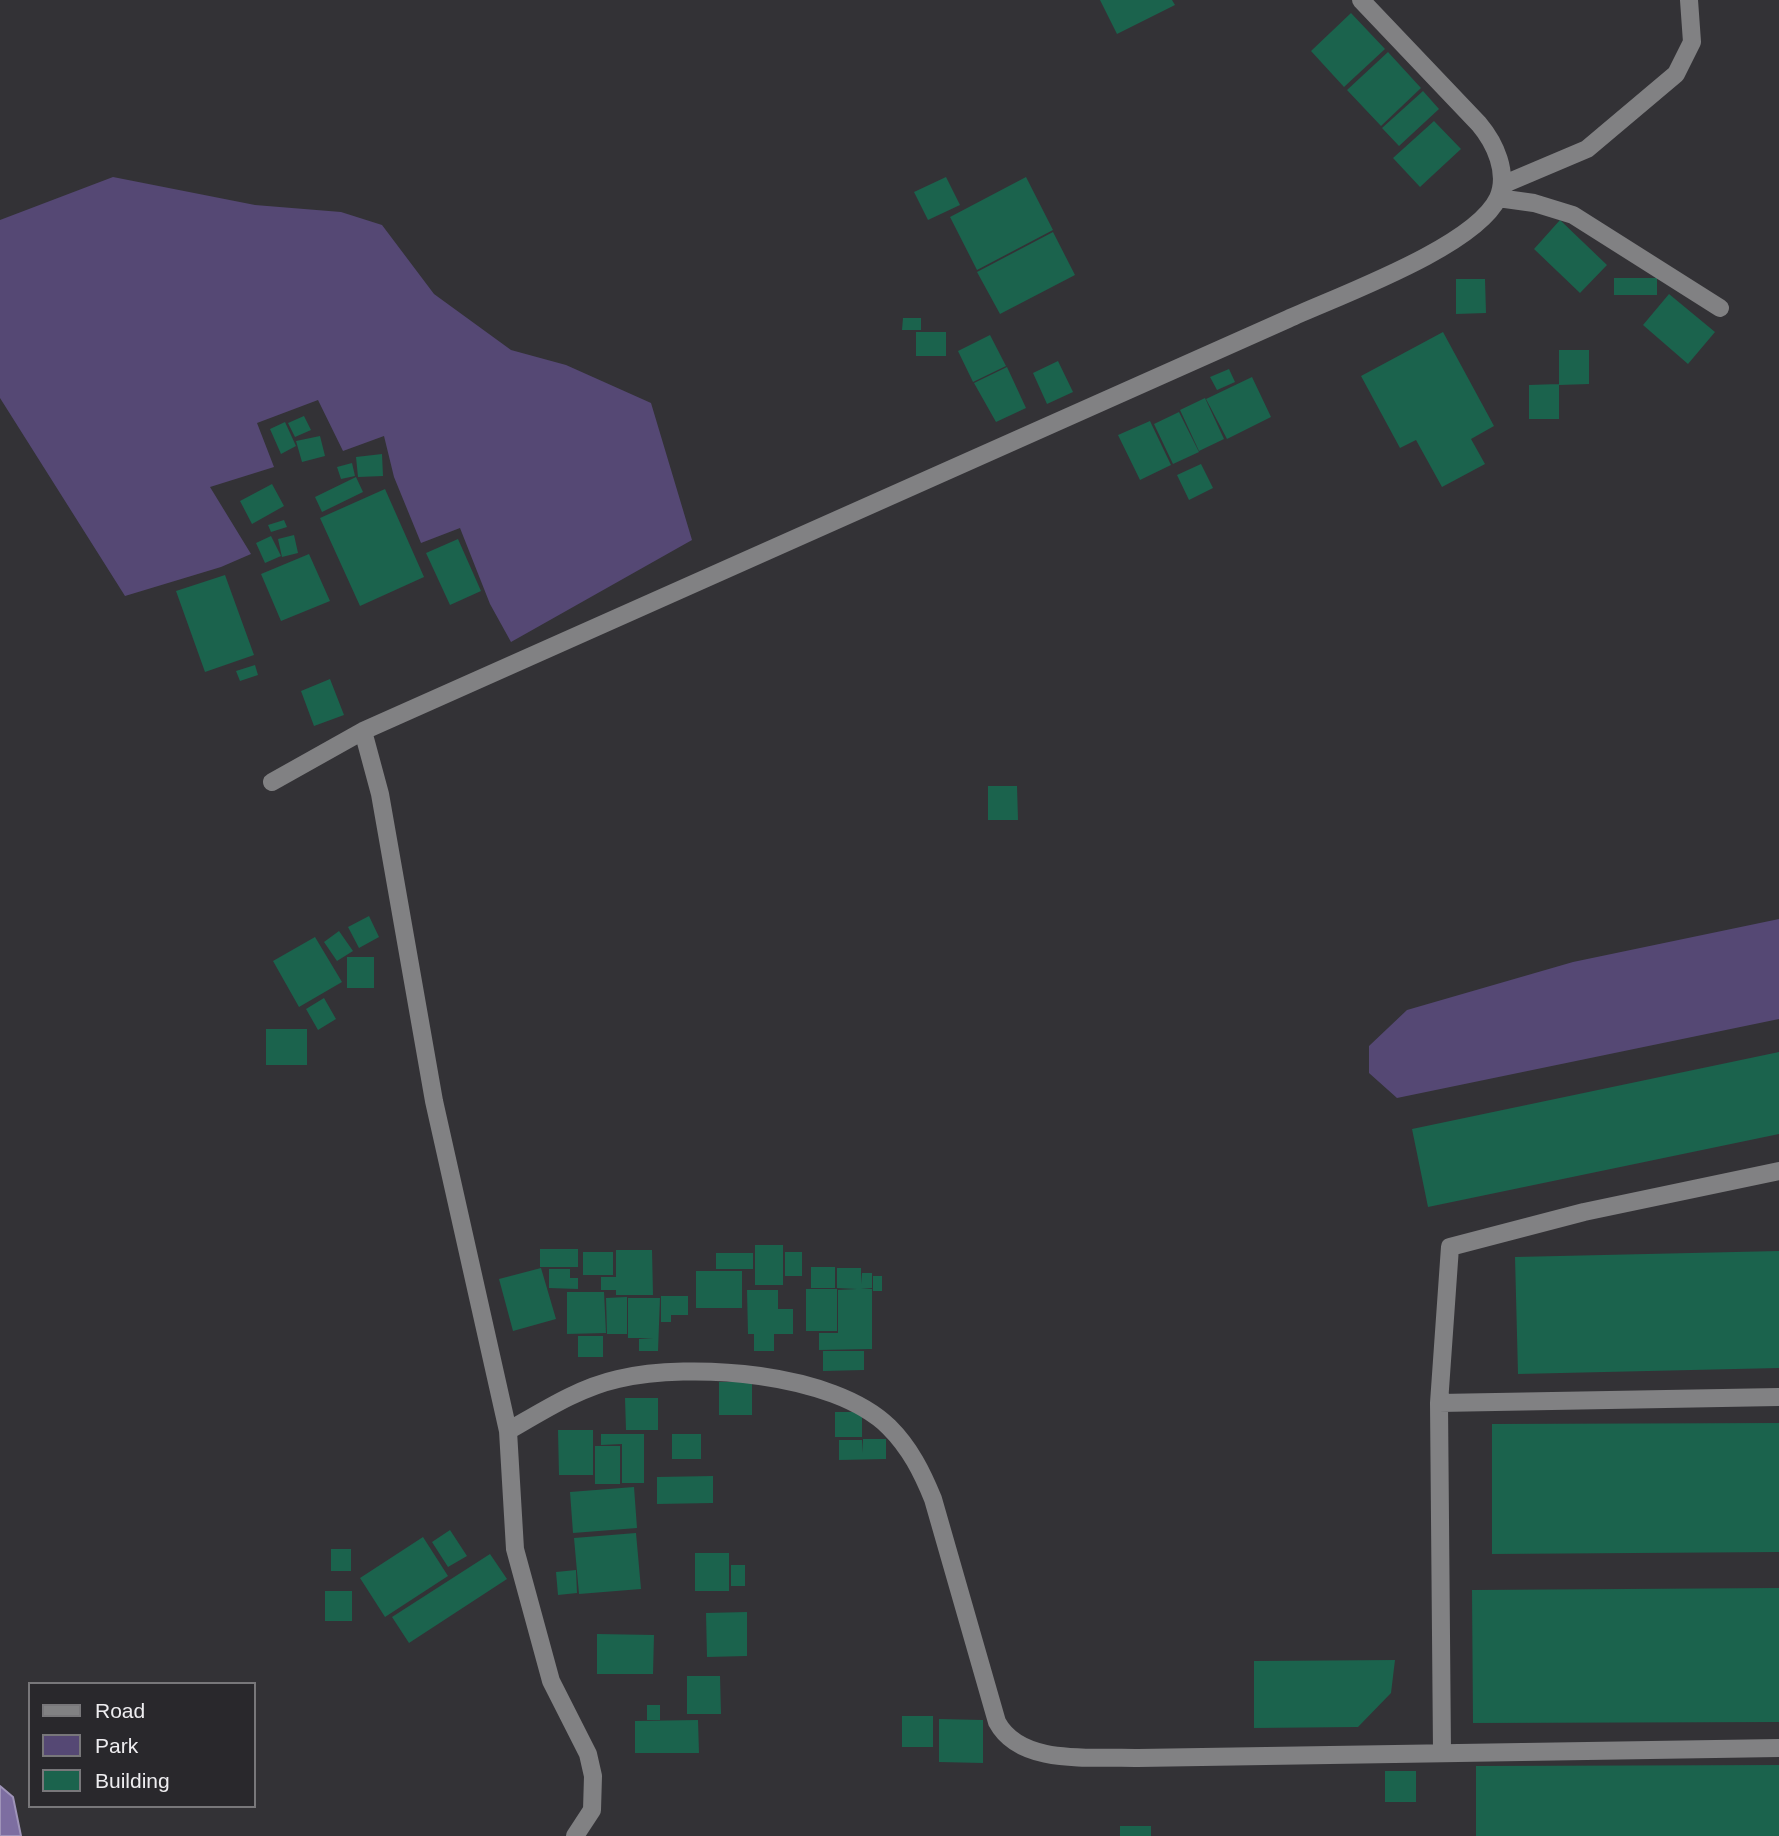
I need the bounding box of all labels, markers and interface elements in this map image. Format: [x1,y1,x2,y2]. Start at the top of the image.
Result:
legend [28,1682,256,1808]
text: Road [95,1699,145,1722]
text: Park [95,1734,138,1757]
text: Building [95,1769,170,1792]

